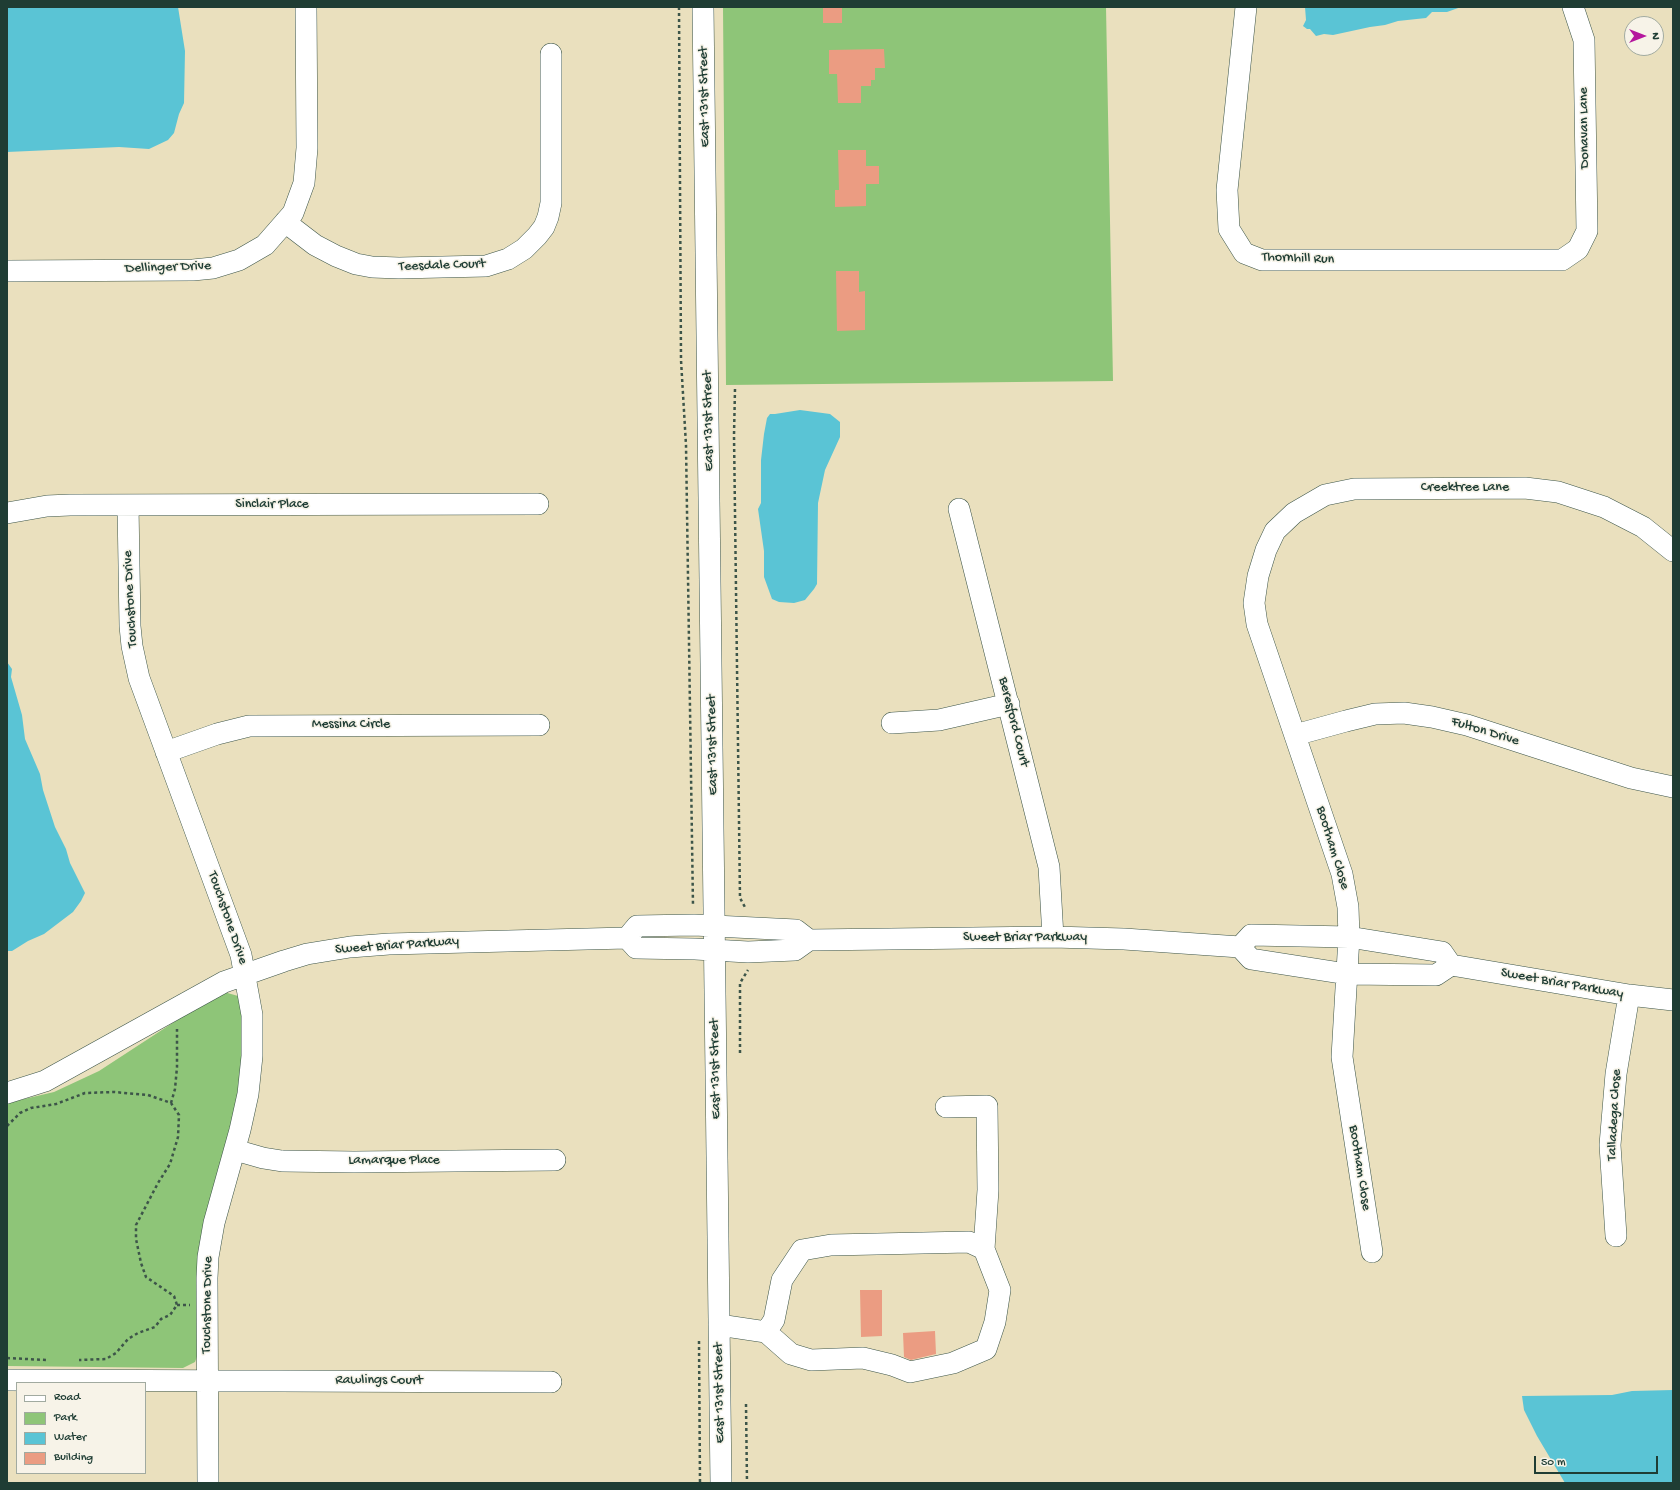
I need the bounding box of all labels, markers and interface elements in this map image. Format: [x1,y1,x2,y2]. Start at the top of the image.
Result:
north arrow [1624,16,1664,56]
text: N [1649,32,1661,40]
street label: East 131st Street [696,46,714,148]
street label: Donavan Lane [1576,87,1594,169]
street label: Thornhill Run [1262,249,1334,269]
street label: Teesdale Court [398,256,486,276]
street label: Dellinger Drive [125,258,211,278]
street label: East 131st Street [700,370,718,472]
street label: Creektree Lane [1421,480,1509,496]
street label: Sinclair Place [235,497,309,513]
street label: Touchstone Drive [120,550,142,648]
street label: Beresford Court [994,675,1032,769]
street label: East 131st Street [704,694,722,796]
street label: Fulton Drive [1449,714,1521,750]
street label: Messina Circle [312,717,390,733]
street label: Bootham Close [1311,804,1353,892]
street label: Touchstone Drive [203,869,251,967]
street label: Sweet Briar Parkway [963,930,1087,946]
street label: Sweet Briar Parkway [334,933,460,959]
street label: Sweet Briar Parkway [1499,965,1625,1003]
street label: East 131st Street [707,1018,725,1120]
street label: Talladega Close [1604,1069,1626,1161]
street label: Bootham Close [1344,1124,1374,1212]
street label: Lamarque Place [348,1153,440,1169]
street label: Touchstone Drive [199,1256,217,1354]
street label: East 131st Street [711,1342,729,1444]
street label: Rawlings Court [335,1373,423,1389]
legend [16,1382,146,1474]
text: Road [54,1391,80,1405]
text: Park [54,1411,77,1425]
text: Water [54,1431,86,1445]
scale bar [1536,1448,1660,1474]
text: Building [54,1451,93,1465]
text: 50 m [1541,1456,1566,1470]

